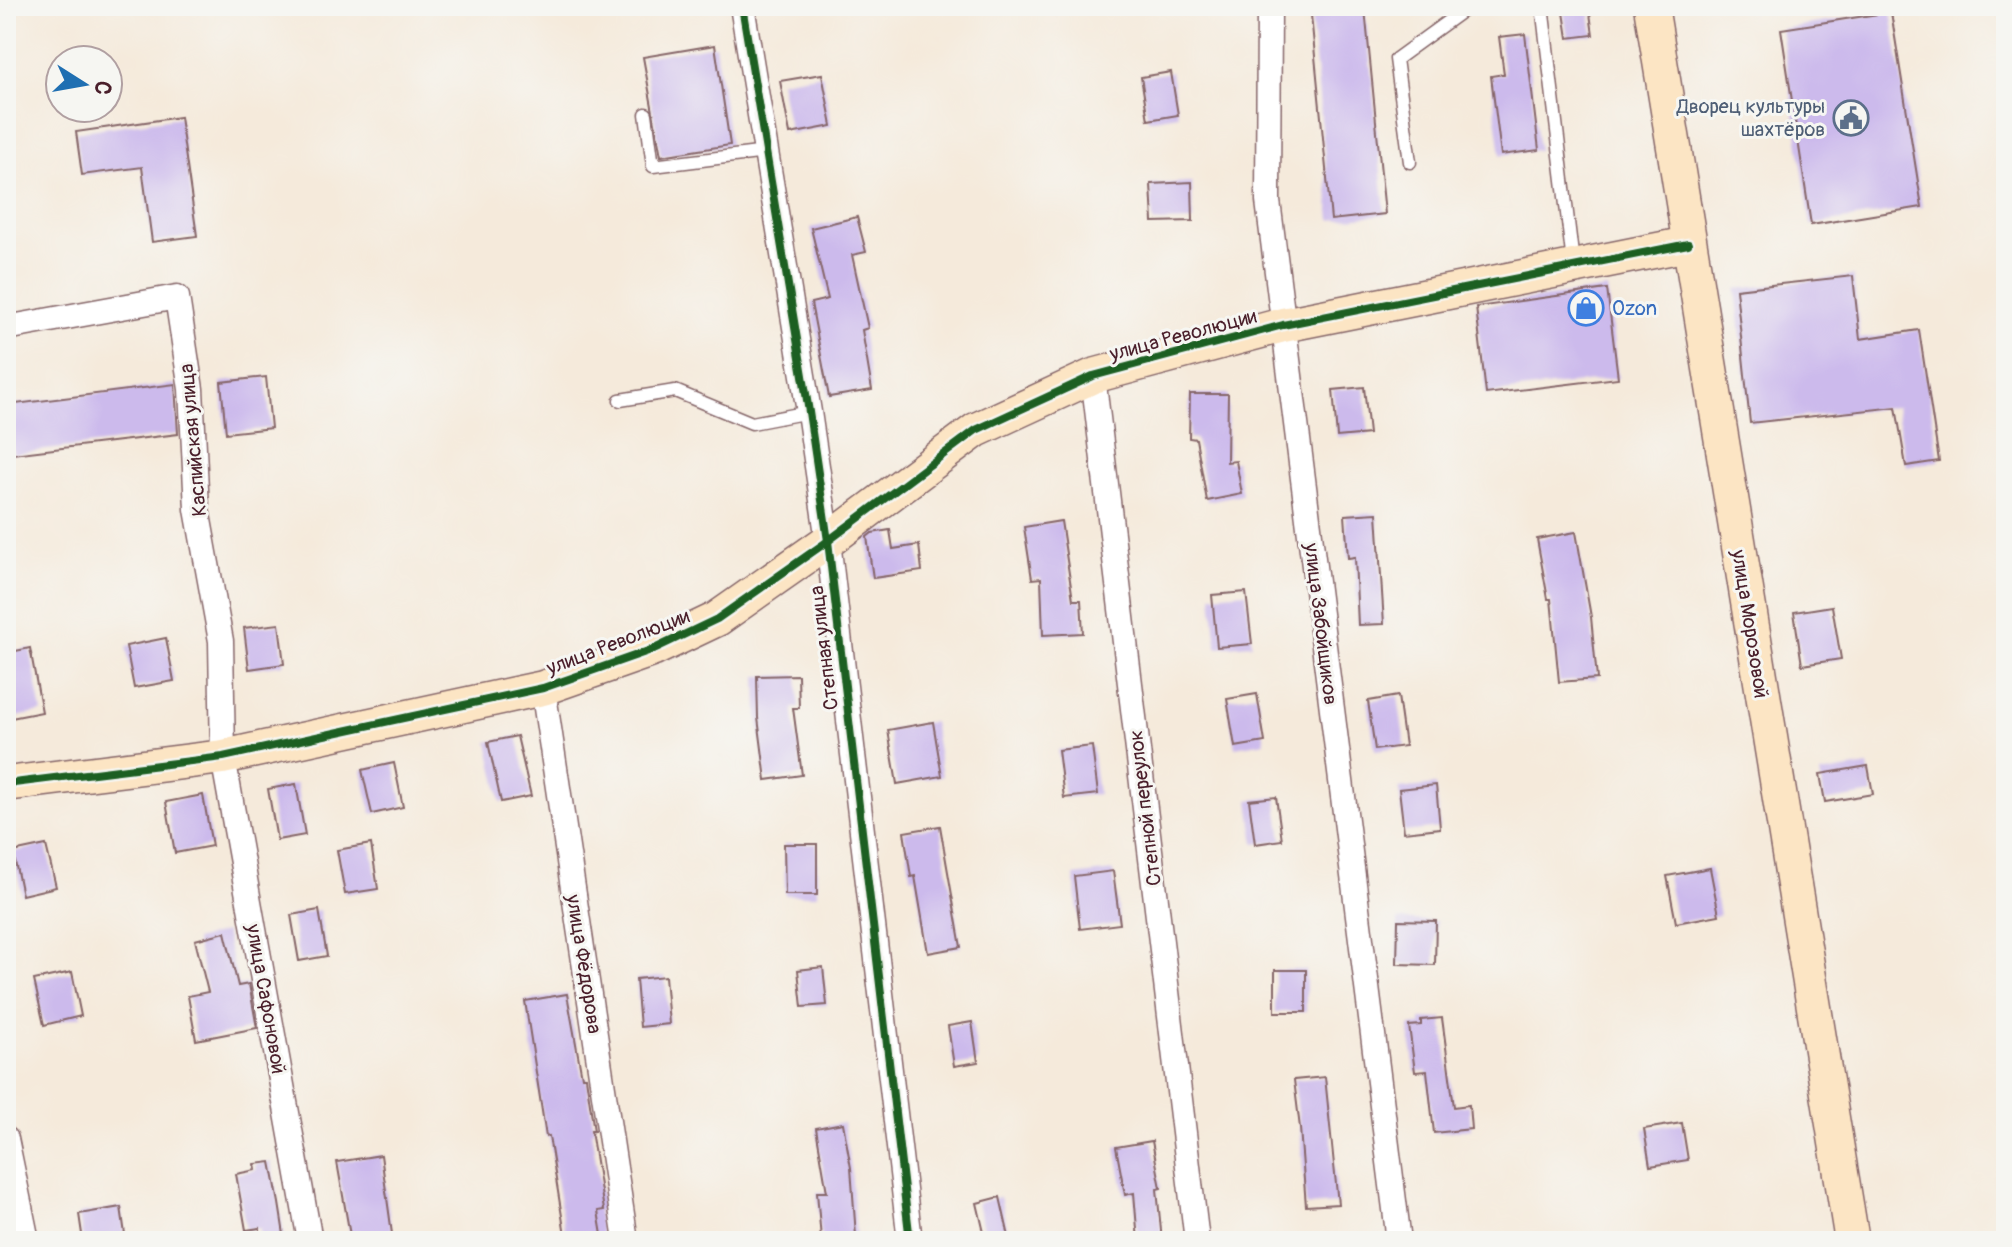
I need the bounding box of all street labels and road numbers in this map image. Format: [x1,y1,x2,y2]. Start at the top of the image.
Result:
street label: улица Революции [1106,303,1259,367]
street label: Каспийская улица [174,363,212,517]
street label: улица Забойщиков [1299,541,1343,706]
street label: улица Морозовой [1726,547,1774,700]
street label: Степная улица [804,584,844,712]
street label: улица Революции [542,603,693,681]
street label: Степной переулок [1123,729,1167,887]
street label: улица Фёдорова [561,892,607,1035]
street label: улица Сафоновой [240,921,291,1076]

